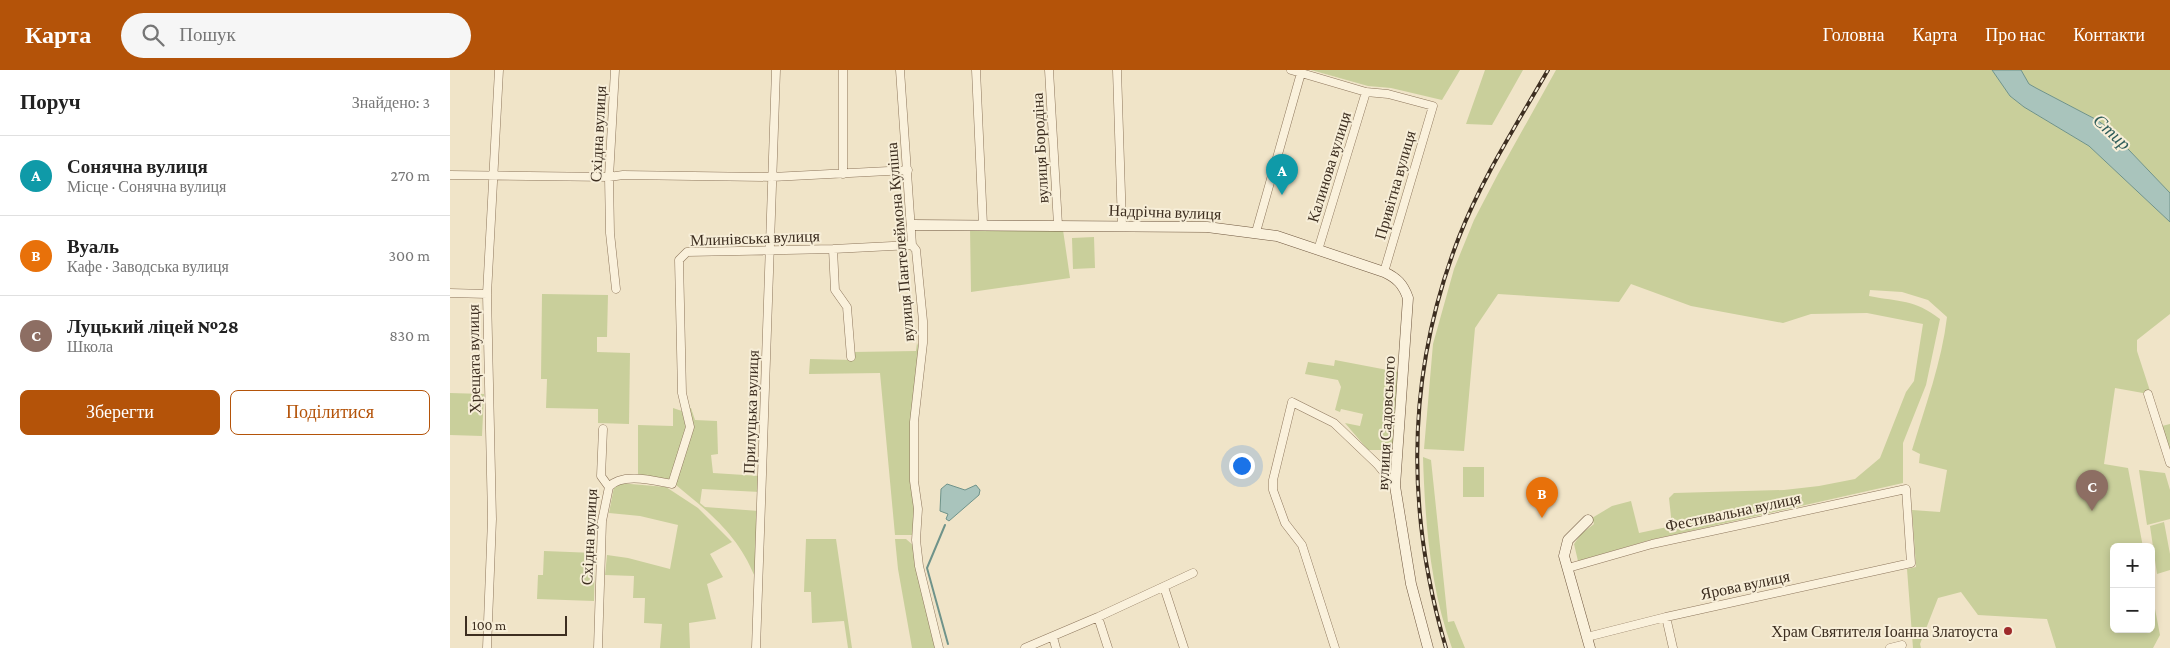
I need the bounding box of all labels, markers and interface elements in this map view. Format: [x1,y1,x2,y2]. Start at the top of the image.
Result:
search box [121,13,471,58]
text: Карта [25,21,91,48]
icon: search [139,21,167,49]
text: Пошук [179,24,236,45]
text: Головна [1823,25,1885,45]
text: Карта [1913,25,1957,45]
text: Про нас [1985,25,2045,45]
text: Контакти [2073,25,2145,45]
street label: Східна вулиця [587,85,610,183]
text: Поруч [20,90,81,114]
street label: вулиця Бородіна [1029,92,1052,204]
text: Знайдено: 3 [352,94,430,111]
street label: Калинова вулиця [1304,109,1355,225]
water label: Стир [2089,110,2135,154]
street label: Привітна вулиця [1371,128,1420,242]
street label: вулиця Пантелеймона Куліша [883,141,918,342]
pin: A [1266,154,1298,195]
text: Сонячна вулиця [67,156,208,177]
text: A [31,167,41,184]
text: 270 m [391,167,430,184]
text: Місце · Сонячна вулиця [67,178,226,195]
street label: Надрічна вулиця [1108,202,1222,223]
street label: Млинівська вулиця [690,227,821,250]
text: Вуаль [67,236,119,257]
text: B [31,247,41,264]
text: 300 m [388,247,430,264]
text: Кафе · Заводська вулиця [67,258,229,275]
street label: Хрещата вулиця [465,303,484,414]
text: Луцький ліцей №28 [67,316,239,337]
text: C [31,327,41,344]
text: 830 m [389,327,430,344]
text: Школа [67,338,113,355]
street label: Прилуцька вулиця [740,349,763,474]
street label: вулиця Садовського [1374,355,1399,491]
button: Зберегти [20,390,220,435]
button: Поділитися [230,390,430,435]
your location [1229,453,1255,479]
pin: C [2076,470,2108,511]
pin: B [1526,477,1558,518]
street label: Східна вулиця [578,488,601,586]
street label: Фестивальна вулиця [1664,489,1803,536]
map controls [2110,543,2155,633]
button: + [2110,543,2155,588]
street label: Ярова вулиця [1699,567,1792,604]
button: − [2110,588,2155,633]
scale bar [465,613,568,636]
text: 100 m [472,617,506,633]
place label: Храм Святителя Іоанна Златоуста [1771,623,1998,641]
marker: Храм Святителя Іоанна Златоуста [2002,625,2014,637]

